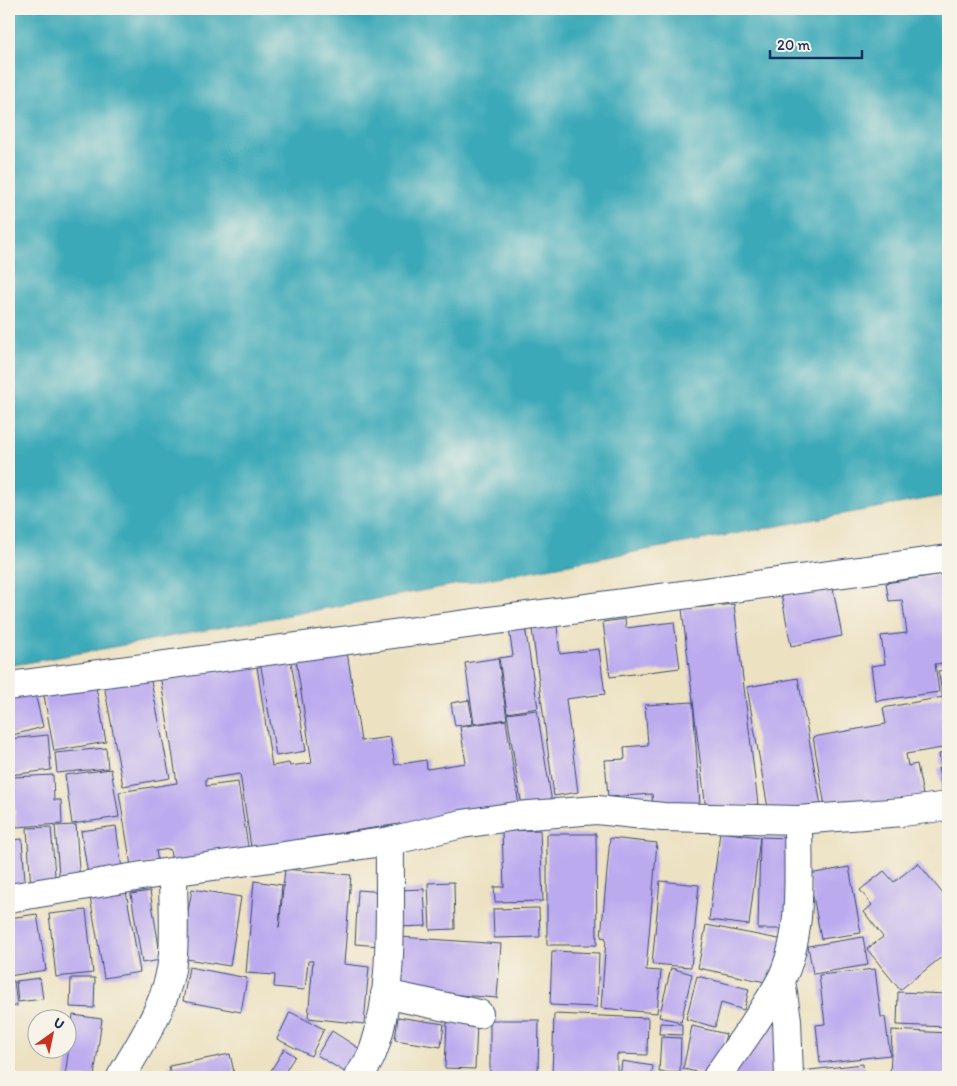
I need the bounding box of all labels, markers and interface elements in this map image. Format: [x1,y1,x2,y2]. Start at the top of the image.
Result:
scale bar [770,28,862,60]
text: 20 m [777,36,811,54]
north arrow [28,1008,78,1058]
text: U [50,1014,67,1033]

